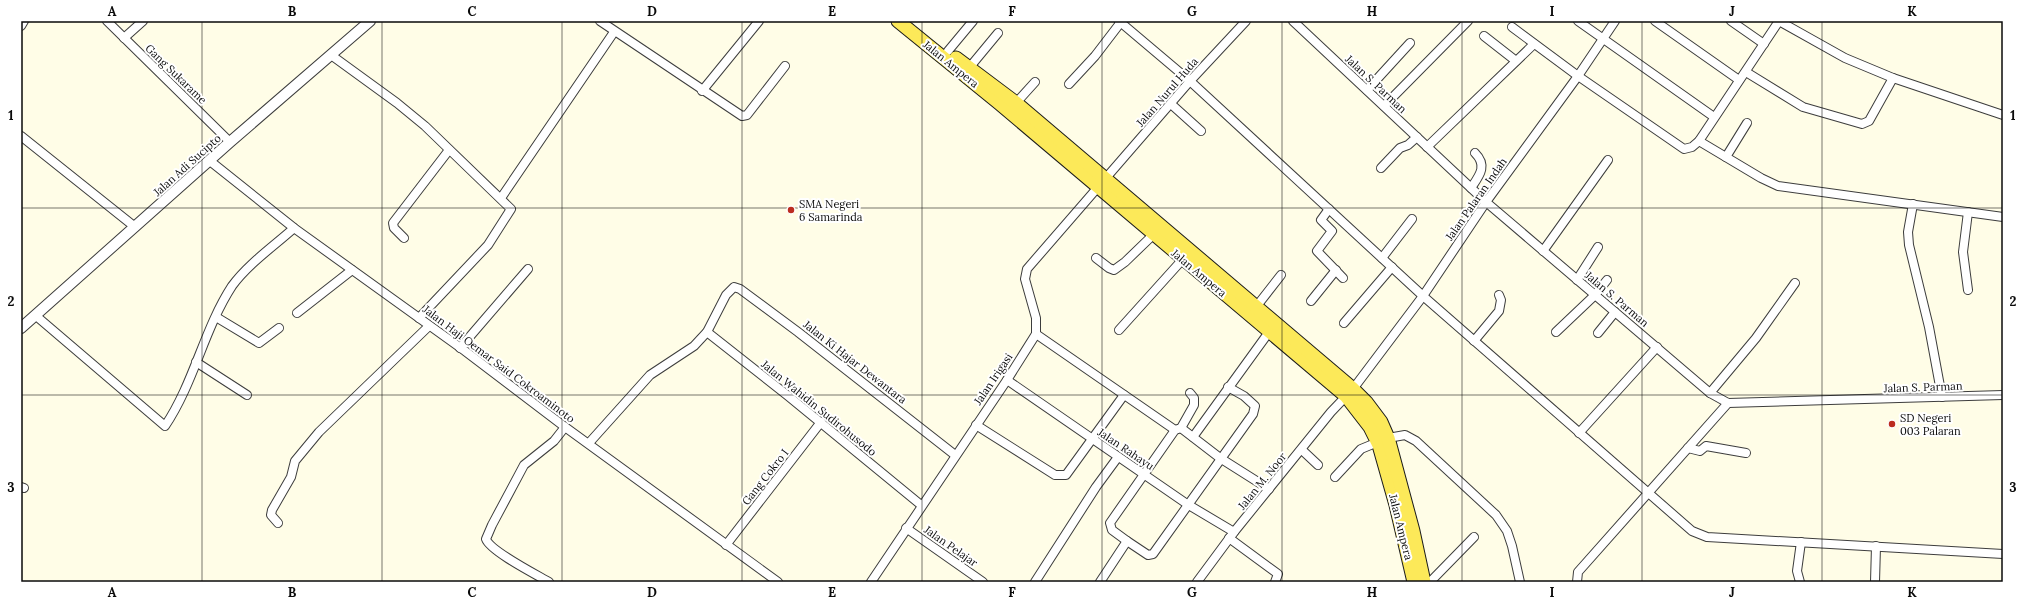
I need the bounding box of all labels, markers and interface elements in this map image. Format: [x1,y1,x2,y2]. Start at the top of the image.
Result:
text: A [108,3,117,20]
text: B [288,3,297,20]
text: C [468,3,477,20]
text: D [647,3,657,20]
text: E [828,3,836,20]
text: F [1008,3,1016,20]
text: G [1187,3,1197,20]
text: H [1367,3,1377,20]
text: I [1549,3,1555,20]
text: J [1729,3,1735,20]
text: K [1907,3,1917,20]
street label: Jalan Ampera [920,37,982,91]
street label: Gang Sukarame [142,41,210,107]
street label: Jalan S. Parman [1342,51,1410,116]
street label: Jalan Nurul Huda [1132,54,1201,130]
text: 1 [8,107,14,124]
text: 1 [2010,107,2016,124]
street label: Jalan Adi Sucipto [150,131,224,200]
street label: Jalan Palaran Indah [1442,155,1510,244]
place label: SMA Negeri 6 Samarinda [799,197,863,224]
marker: SMA Negeri 6 Samarinda [786,205,796,215]
street label: Jalan Ampera [1168,245,1230,300]
street label: Jalan S. Parman [1582,268,1652,330]
text: 2 [8,293,15,310]
text: 2 [2010,293,2017,310]
street label: Jalan Haji Oemar Said Cokroaminoto [419,302,578,426]
street label: Jalan Ki Hajar Dewantara [800,317,910,407]
street label: Jalan Irigasi [970,351,1015,408]
street label: Jalan Wahidin Sudirohusodo [758,357,879,459]
street label: Jalan S. Parman [1882,379,1963,395]
place label: SD Negeri 003 Palaran [1900,411,1961,438]
marker: SD Negeri 003 Palaran [1887,419,1897,429]
street label: Jalan Rahayu [1094,424,1157,473]
street label: Gang Cokro I [739,446,791,508]
street label: Jalan M. Noor [1234,449,1289,513]
text: 3 [7,479,15,496]
text: 3 [2009,479,2017,496]
street label: Jalan Ampera [1386,492,1416,562]
street label: Jalan Pelajar [921,522,981,570]
text: A [108,584,117,601]
text: B [288,584,297,601]
text: C [468,584,477,601]
text: D [647,584,657,601]
text: E [828,584,836,601]
text: F [1008,584,1016,601]
text: G [1187,584,1197,601]
text: H [1367,584,1377,601]
text: I [1549,584,1555,601]
text: J [1729,584,1735,601]
text: K [1907,584,1917,601]

